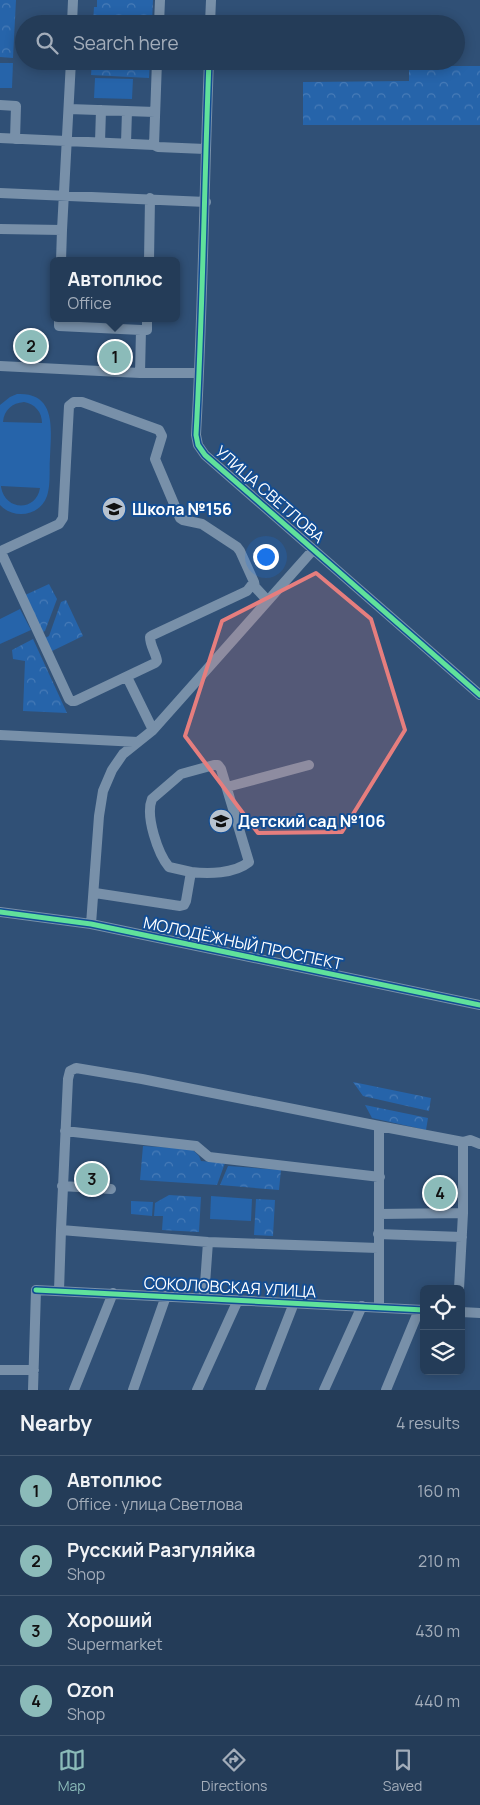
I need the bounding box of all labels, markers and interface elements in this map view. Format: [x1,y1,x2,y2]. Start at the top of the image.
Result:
search box [15,15,465,70]
icon: search [33,29,61,57]
text: Search here [73,30,179,56]
popup [50,257,180,322]
text: Автоплюс [67,266,163,292]
text: Office [67,292,112,314]
pin: 2 [15,327,47,365]
pin: 1 [99,338,131,376]
street label: УЛИЦА СВЕТЛОВА [211,440,329,548]
school or university icon: Школа №156 [101,496,127,522]
place label: Школа №156 [132,498,232,520]
your location [253,544,279,570]
school or university icon: Детский сад №106 [208,808,234,834]
place label: Детский сад №106 [238,810,385,832]
street label: МОЛОДЁЖНЫЙ ПРОСПЕКТ [141,911,345,975]
pin: 3 [76,1160,108,1198]
pin: 4 [424,1174,456,1212]
street label: СОКОЛОВСКАЯ УЛИЦА [143,1271,317,1303]
map controls [420,1285,465,1375]
button: locate [420,1285,465,1330]
button: layers [420,1330,465,1375]
text: Nearby [20,1409,92,1437]
text: 4 results [396,1412,460,1434]
text: Автоплюс [67,1467,162,1493]
text: 1 [32,1480,40,1502]
text: 160 m [417,1480,460,1502]
text: Office · улица Светлова [67,1493,243,1515]
text: Русский Разгуляйка [67,1537,255,1563]
text: 2 [31,1550,41,1572]
text: 210 m [418,1550,460,1572]
text: Shop [67,1563,105,1585]
text: Хороший [67,1607,152,1633]
text: 3 [31,1620,41,1642]
text: 430 m [415,1620,460,1642]
text: Supermarket [67,1633,163,1655]
text: Ozon [67,1677,114,1703]
text: 4 [31,1690,41,1712]
text: 440 m [414,1690,460,1712]
text: Shop [67,1703,105,1725]
tab: Map [58,1746,86,1795]
tab: Directions [201,1746,267,1795]
tab: Saved [383,1746,422,1795]

